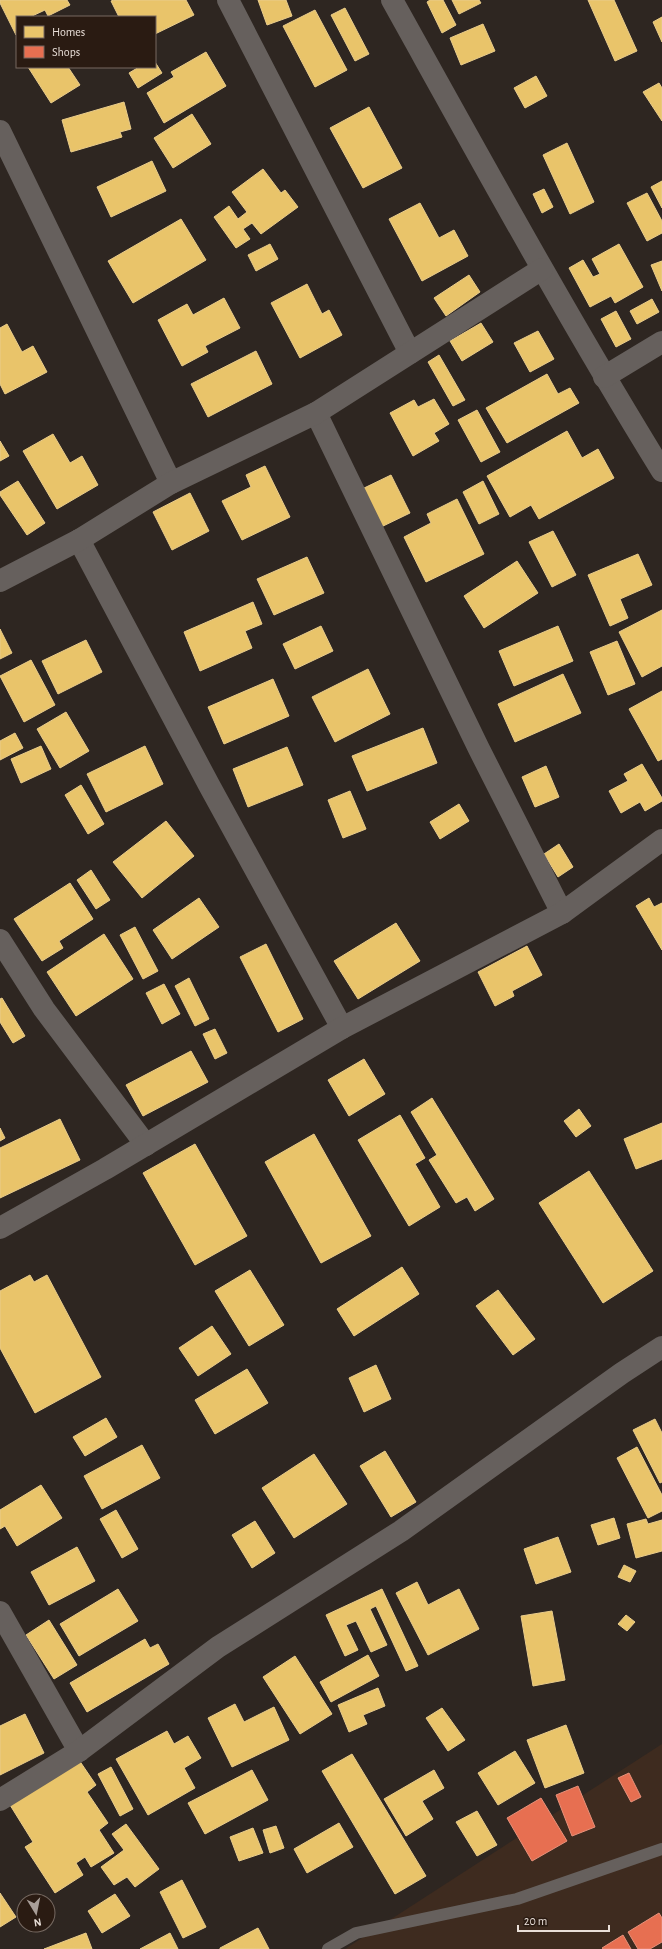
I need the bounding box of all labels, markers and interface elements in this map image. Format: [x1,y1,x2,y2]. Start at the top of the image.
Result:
legend [16,16,156,68]
text: Homes [52,26,85,38]
text: Shops [52,46,80,58]
north arrow [16,1893,56,1933]
scale bar [518,1907,609,1933]
text: 20 m [524,1915,547,1927]
text: N [33,1916,42,1928]

